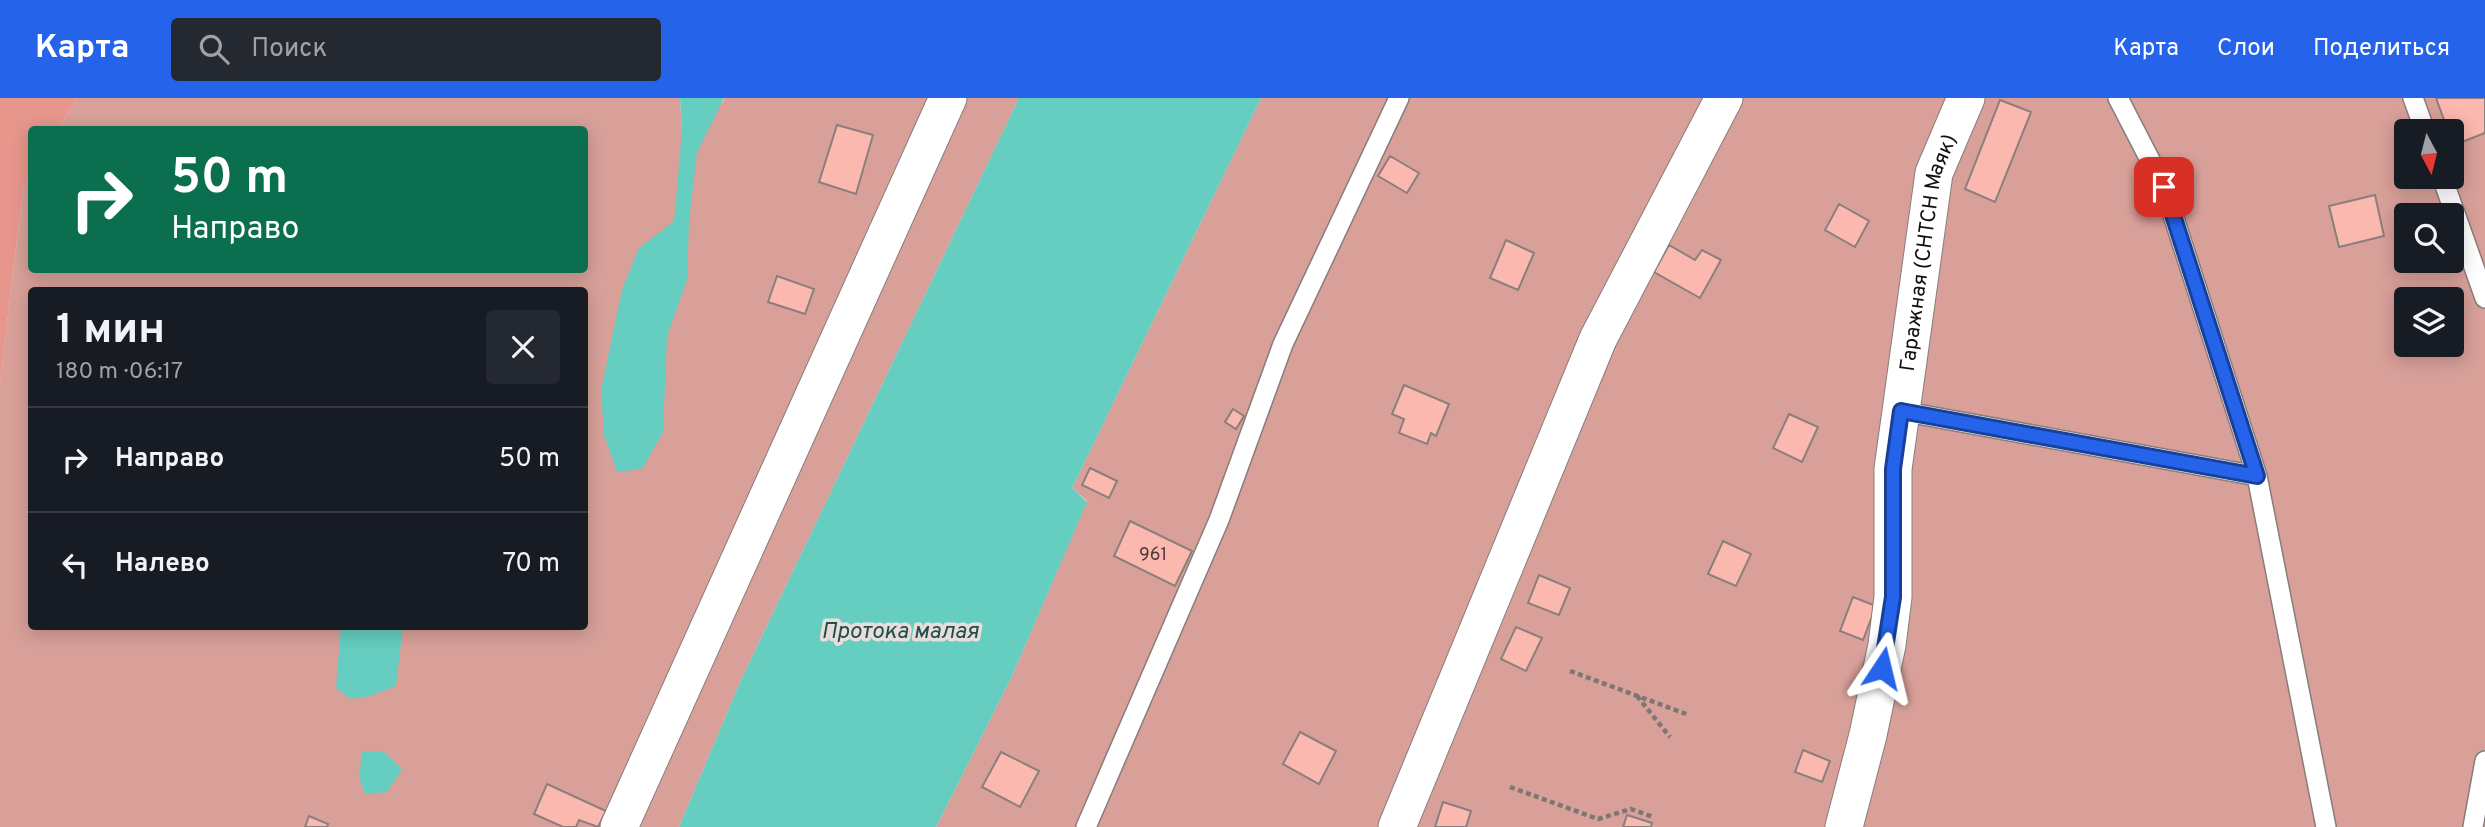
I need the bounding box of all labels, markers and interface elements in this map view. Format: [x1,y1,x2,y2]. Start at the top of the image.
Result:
search box [171,18,661,81]
text: Карта [35,28,129,70]
icon: search [195,30,233,68]
text: Поиск [251,33,327,66]
text: Карта [2113,34,2179,64]
text: Слои [2217,34,2275,64]
text: Поделиться [2313,34,2450,64]
north arrow [2394,119,2464,189]
map controls [2394,119,2464,357]
street label: Гаражная (СНТСН Маяк) [1895,130,1964,373]
text: 50 m [171,149,288,211]
icon: right [56,154,147,245]
pin [2134,157,2194,217]
icon: arrive [2145,168,2183,206]
button: search [2394,203,2464,273]
text: Направо [171,210,299,250]
button: layers [2394,287,2464,357]
text: 1 мин [56,305,165,358]
button: close [486,310,560,384]
text: 180 m · 06:17 [56,358,183,387]
icon: right [56,441,94,479]
text: Направо [115,443,224,476]
text: 50 m [499,443,560,476]
house number: 961 [1139,544,1167,567]
icon: left [56,546,94,584]
text: Налево [115,548,210,581]
text: 70 m [502,548,560,581]
water label: Протока малая [821,618,980,647]
position arrow [1845,631,1919,705]

